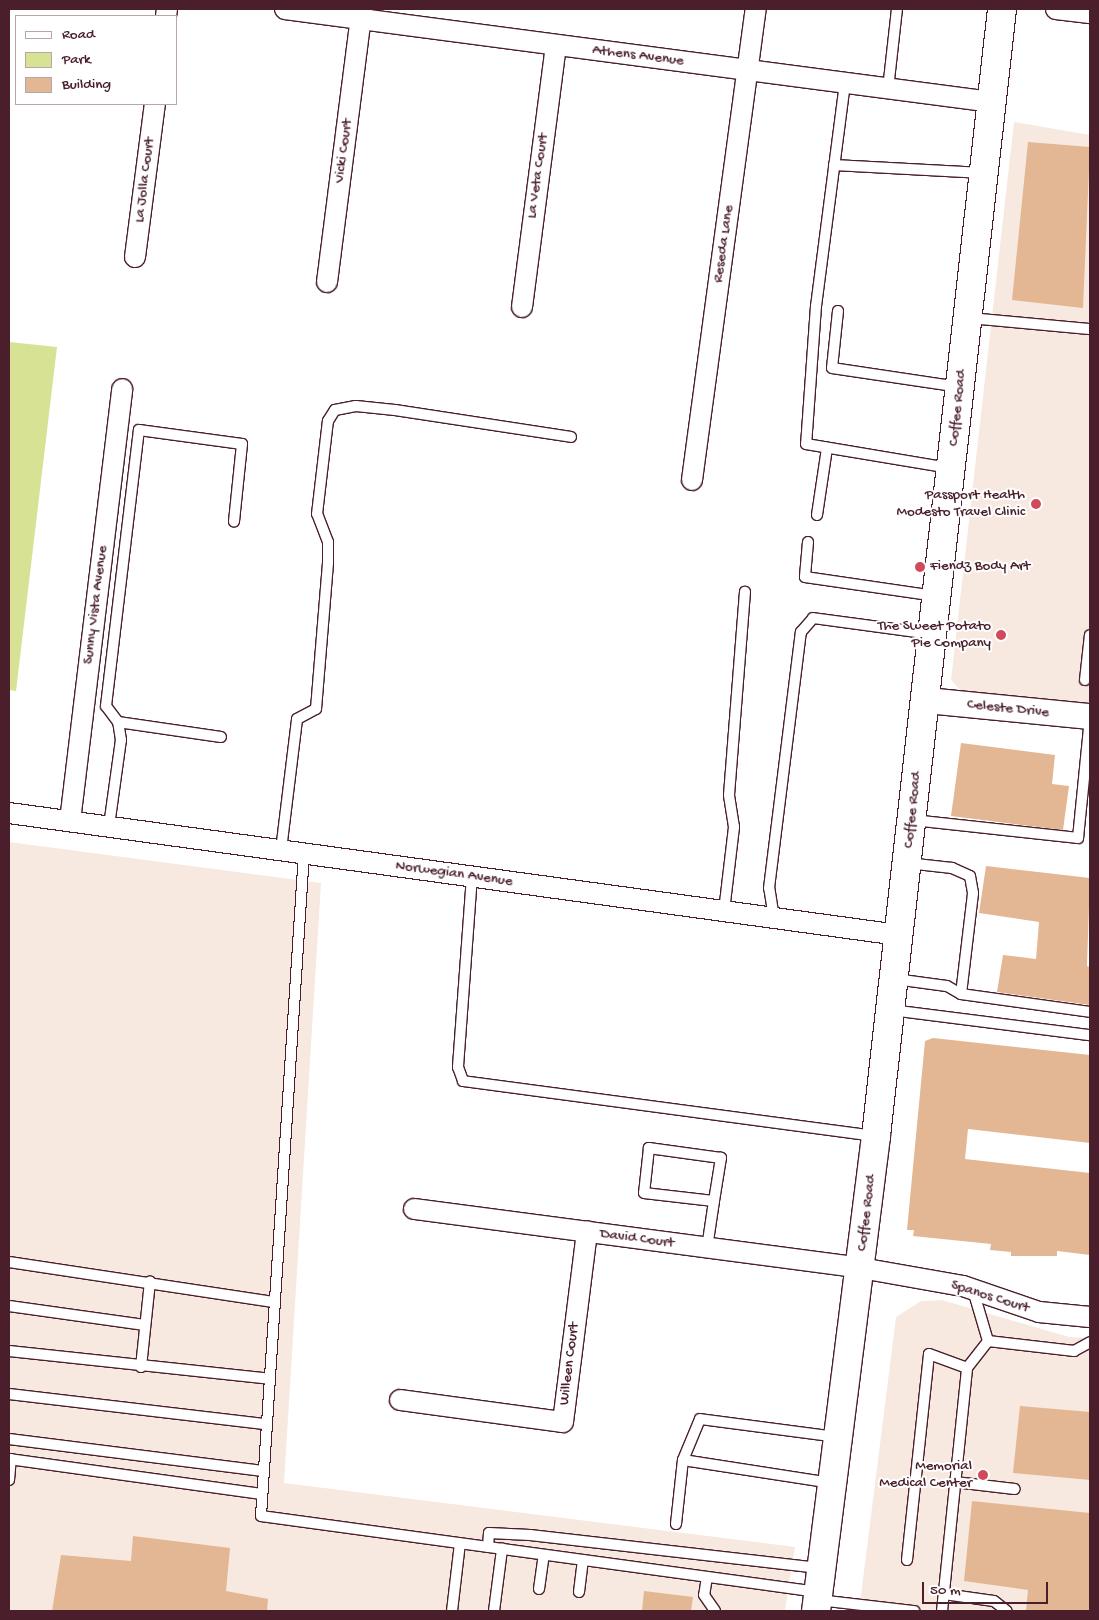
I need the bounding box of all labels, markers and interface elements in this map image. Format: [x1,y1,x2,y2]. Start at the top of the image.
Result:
legend [15,15,178,105]
text: Road [62,26,95,44]
street label: Athens Avenue [591,41,685,71]
text: Park [62,51,91,69]
text: Building [62,76,111,94]
street label: Vicki Court [331,118,357,184]
street label: La Veta Court [523,132,553,220]
street label: La Jolla Court [131,136,159,224]
street label: Reseda Lane [710,204,738,284]
street label: Coffee Road [945,369,971,447]
place label: Passport Health Modesto Travel Clinic [897,486,1025,521]
marker: Passport Health Modesto Travel Clinic [1029,497,1043,511]
street label: Sunny Vista Avenue [80,545,112,665]
place label: Fiendz Body Art [930,558,1030,576]
marker: Fiendz Body Art [914,561,926,573]
place label: The Sweet Potato Pie Company [878,617,991,652]
marker: The Sweet Potato Pie Company [995,629,1007,641]
street label: Celeste Drive [966,696,1050,722]
street label: Coffee Road [900,771,926,849]
street label: Norwegian Avenue [394,857,514,891]
street label: Coffee Road [853,1174,881,1252]
street label: David Court [599,1226,675,1252]
street label: Spanos Court [949,1277,1031,1317]
street label: Willeen Court [556,1322,584,1406]
place label: Memorial Medical Center [879,1457,972,1492]
marker: Memorial Medical Center [976,1468,990,1482]
scale bar [924,1572,1050,1604]
text: 50 m [930,1582,961,1600]

